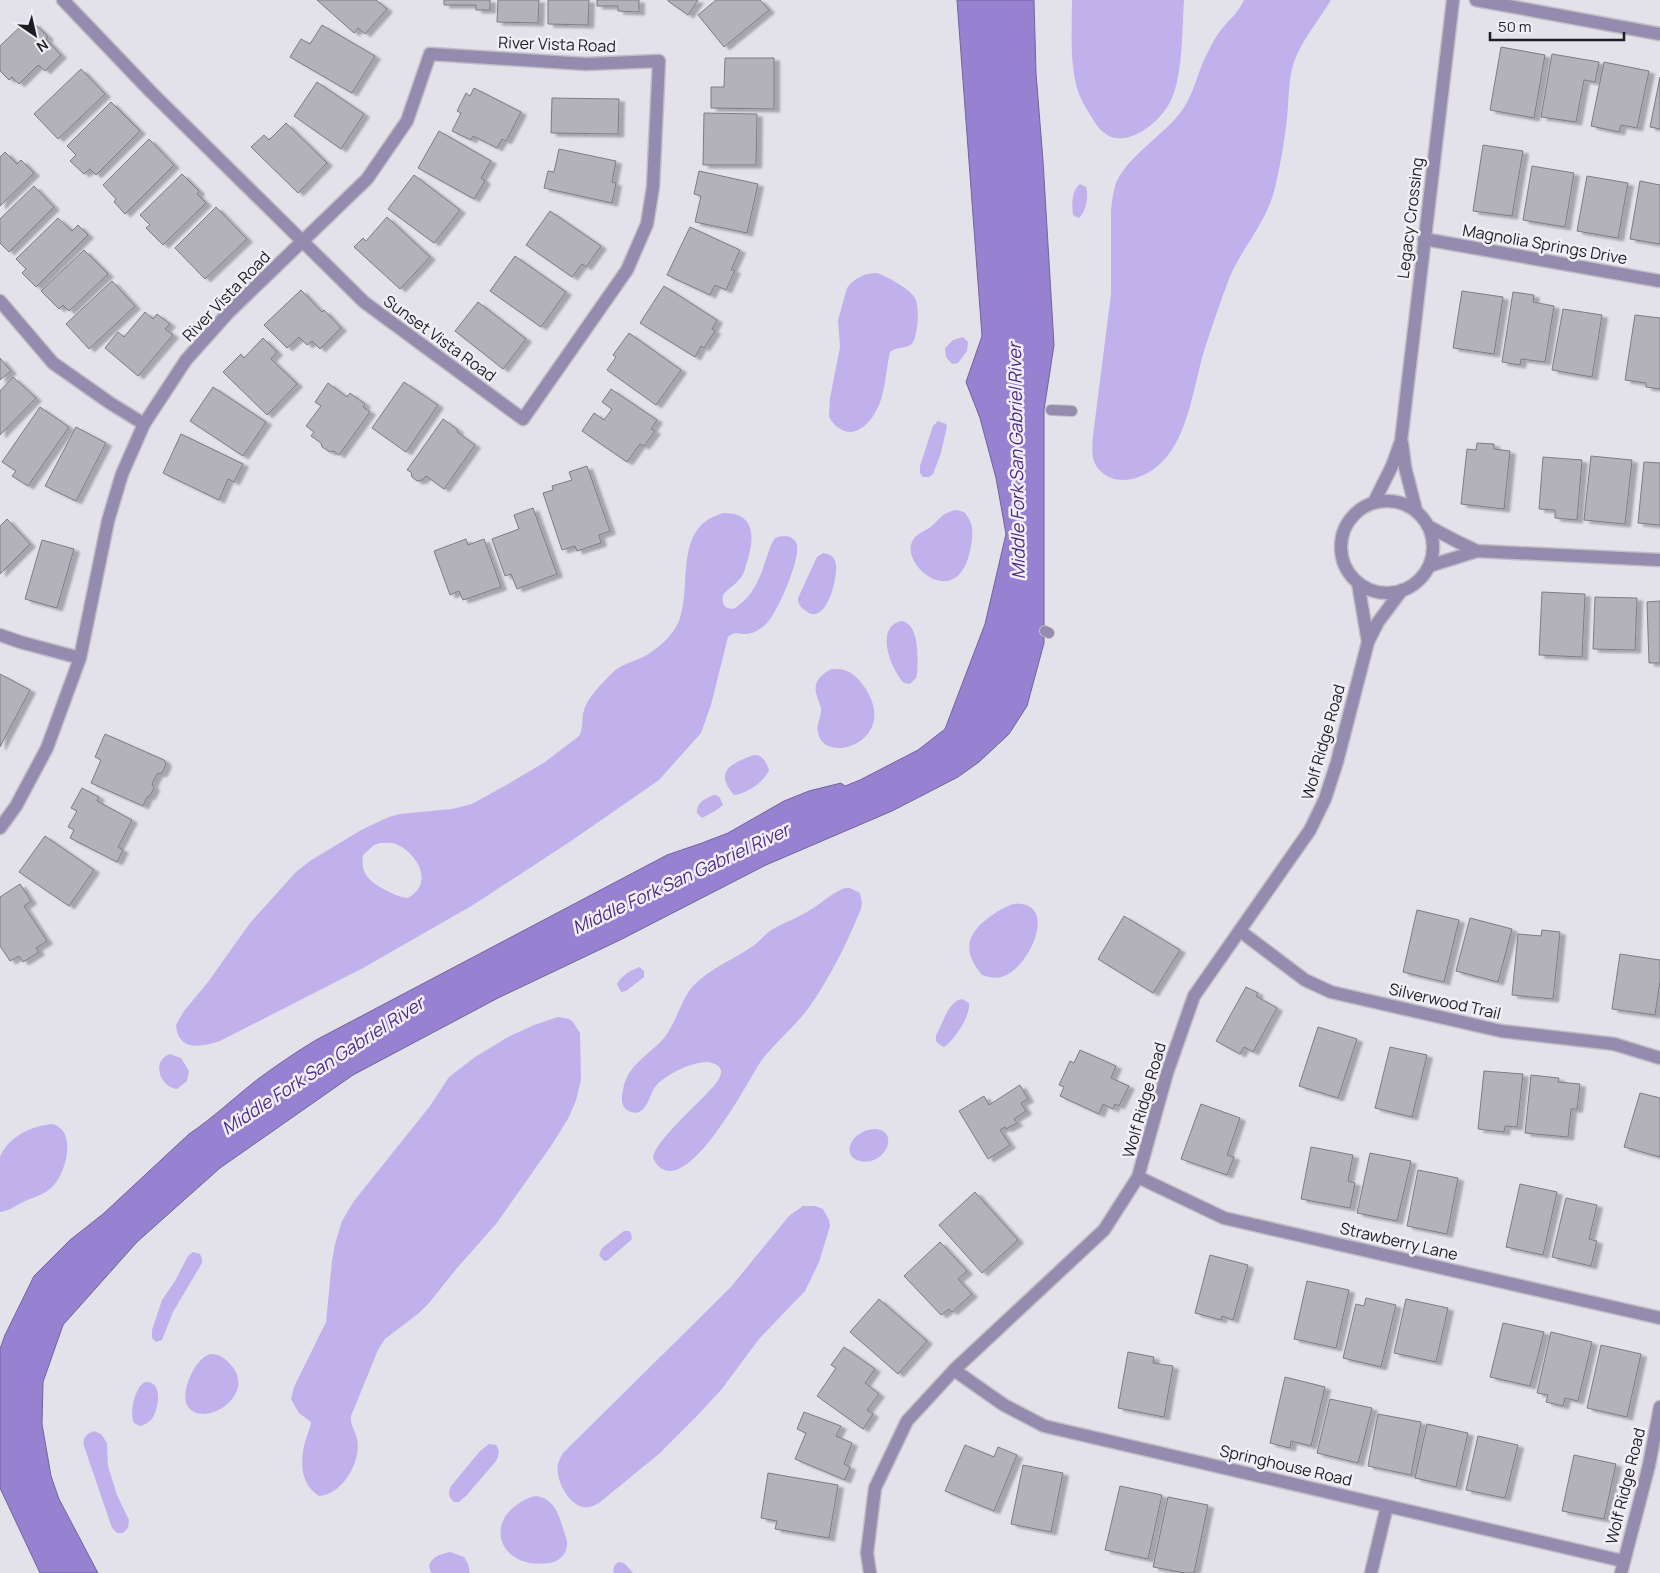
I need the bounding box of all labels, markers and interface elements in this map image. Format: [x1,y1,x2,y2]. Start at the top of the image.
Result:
north arrow [10,10,60,60]
scale bar [1490,10,1624,42]
text: 50 m [1498,16,1532,37]
street label: River Vista Road [498,31,616,57]
text: N [33,36,52,57]
street label: Legacy Crossing [1392,156,1428,280]
street label: Magnolia Springs Drive [1461,219,1629,269]
street label: River Vista Road [177,246,275,346]
street label: Sunset Vista Road [379,290,501,386]
water label: Middle Fork San Gabriel River [1002,340,1030,579]
street label: Wolf Ridge Road [1296,682,1350,802]
water label: Middle Fork San Gabriel River [568,816,795,939]
street label: Silverwood Trail [1387,977,1503,1025]
water label: Middle Fork San Gabriel River [217,989,430,1140]
street label: Wolf Ridge Road [1117,1040,1171,1160]
street label: Strawberry Lane [1338,1217,1460,1265]
street label: Wolf Ridge Road [1600,1425,1650,1547]
street label: Springhouse Road [1218,1439,1354,1491]

